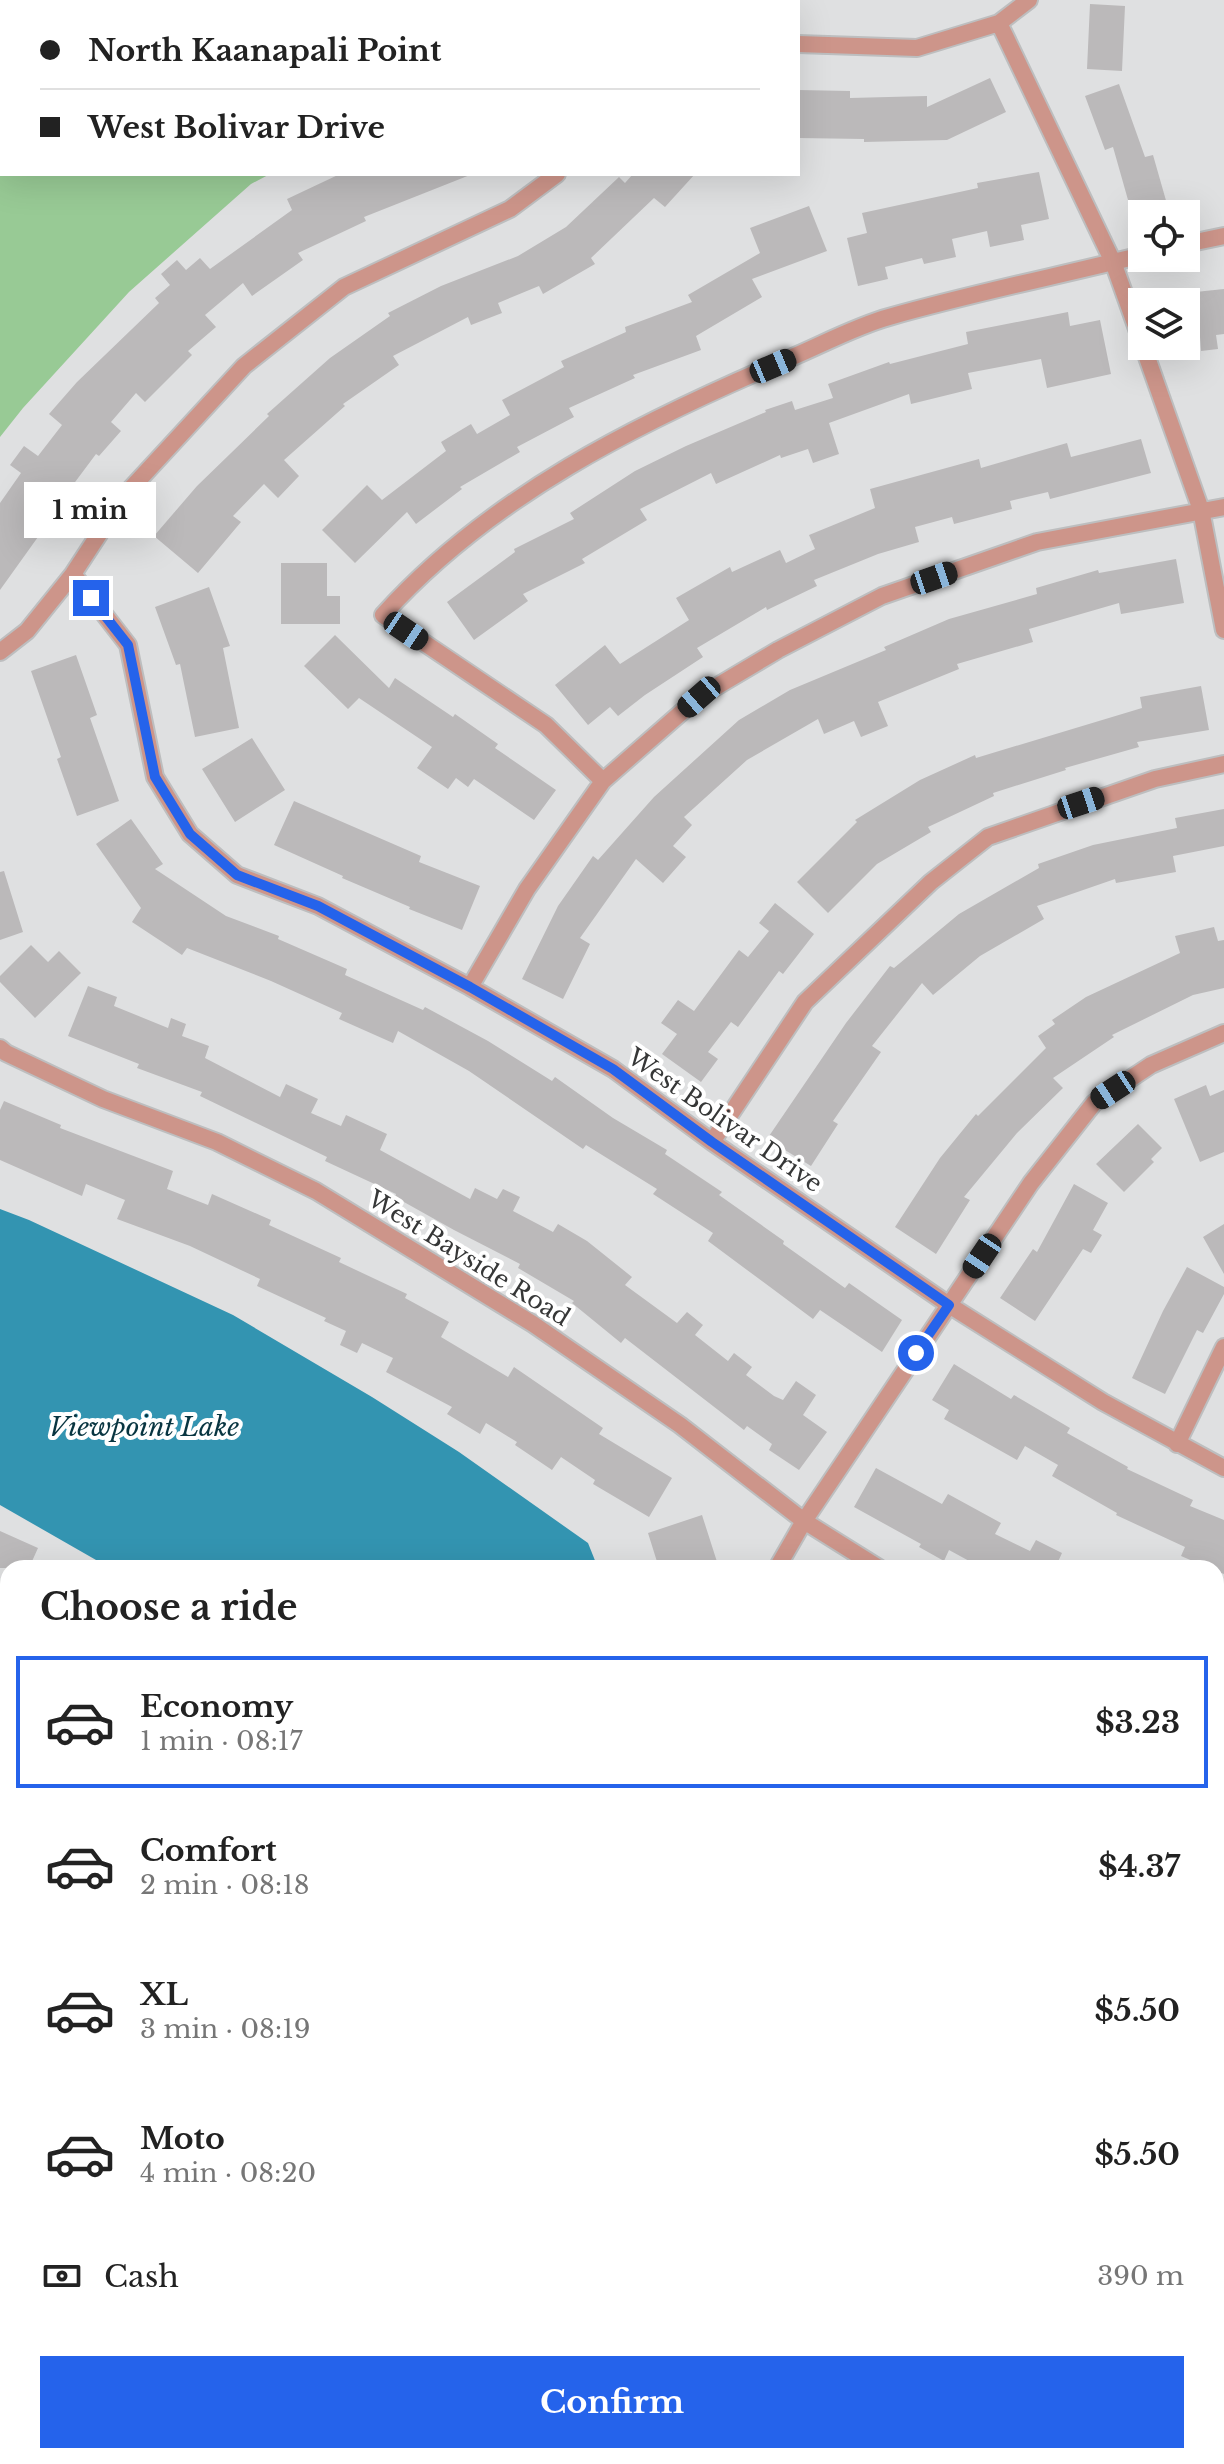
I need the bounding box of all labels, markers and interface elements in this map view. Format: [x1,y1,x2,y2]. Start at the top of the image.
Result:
text: North Kaanapali Point [88,32,441,69]
text: West Bolivar Drive [88,109,385,146]
map controls [1128,200,1200,360]
button: locate [1128,200,1200,272]
button: layers [1128,288,1200,360]
car [746,346,800,386]
callout: 1 min [25,482,157,538]
text: 1 min [52,494,128,526]
car [907,559,961,597]
route end [73,580,109,616]
car [379,608,433,654]
car [673,672,725,722]
car [1054,784,1108,822]
street label: West Bolivar Drive [621,1041,828,1198]
car [1086,1067,1140,1113]
street label: West Bayside Road [362,1183,575,1332]
car [959,1229,1005,1283]
route start [898,1335,934,1371]
water label: Viewpoint Lake [49,1411,239,1443]
text: Choose a ride [40,1585,297,1630]
icon: car [44,1686,116,1758]
text: Economy [140,1688,293,1725]
text: $3.23 [1095,1704,1180,1741]
text: 1 min · 08:17 [140,1725,302,1757]
icon: car [44,1830,116,1902]
text: Comfort [140,1832,277,1869]
text: $4.37 [1098,1848,1180,1885]
text: 2 min · 08:18 [140,1869,310,1901]
icon: car [44,1974,116,2046]
text: XL [140,1976,188,2013]
text: $5.50 [1095,1992,1180,2029]
text: 3 min · 08:19 [140,2013,311,2045]
icon: car [44,2118,116,2190]
text: Moto [140,2120,225,2157]
text: $5.50 [1095,2136,1180,2173]
text: 4 min · 08:20 [140,2157,316,2189]
icon: cash [40,2254,84,2298]
text: Cash [104,2258,179,2295]
text: 390 m [1097,2260,1184,2292]
button: Confirm [40,2356,1184,2448]

